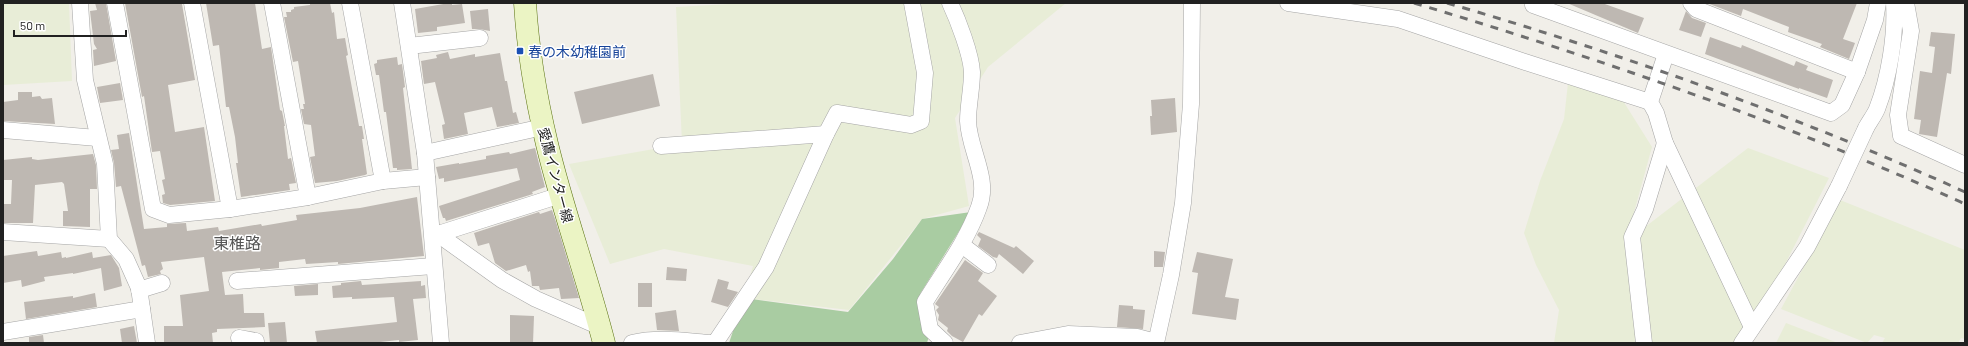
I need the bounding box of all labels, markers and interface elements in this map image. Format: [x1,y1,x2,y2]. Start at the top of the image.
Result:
scale bar [14,12,126,38]
text: 50 m [20,18,45,32]
place label: 春の木幼稚園前 [528,43,626,60]
marker: 春の木幼稚園前 [515,46,525,56]
street label: 愛鷹インター線 [535,125,577,225]
district label: 東椎路 [213,233,261,252]

